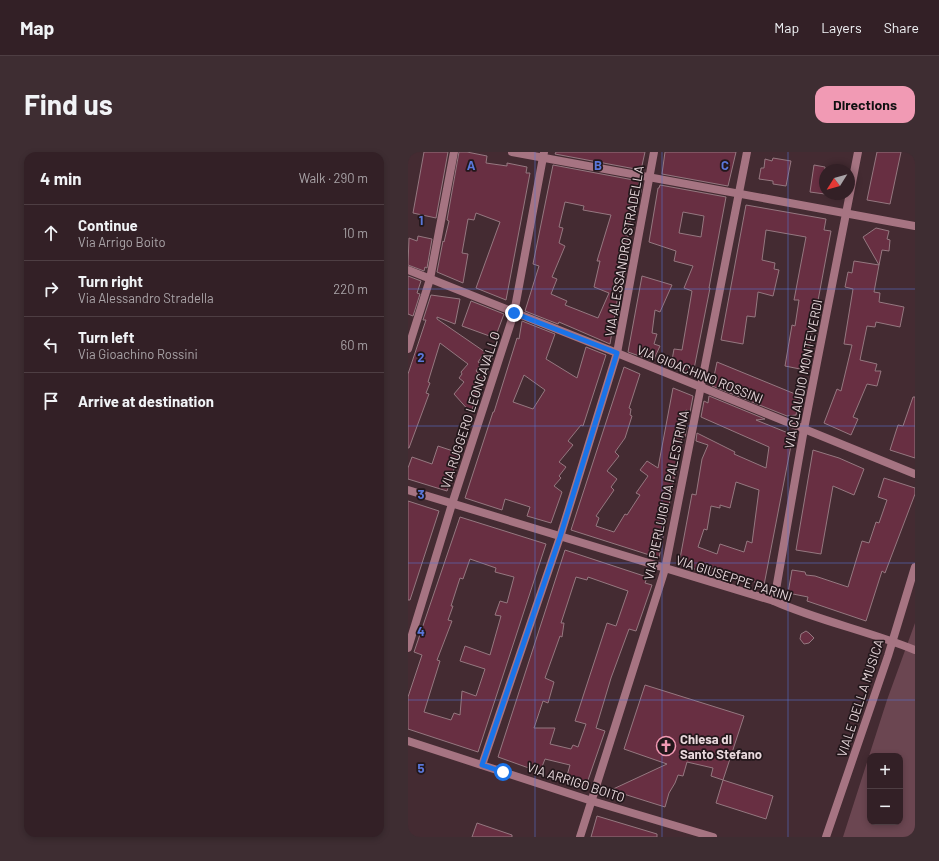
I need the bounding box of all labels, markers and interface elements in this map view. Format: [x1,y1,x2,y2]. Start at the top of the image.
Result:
text: Map [20,16,54,39]
text: Map [774,19,799,36]
text: Layers [821,19,862,36]
text: Share [884,19,919,36]
button: Directions [815,86,915,123]
text: Find us [24,87,113,121]
text: A [467,157,476,173]
text: B [594,157,602,173]
text: C [721,157,729,173]
street label: VIA ALESSANDRO STRADELLA [601,164,647,338]
north arrow [819,164,855,200]
text: 4 min [40,168,82,188]
text: Walk · 290 m [299,170,368,186]
text: 1 [419,212,423,228]
text: Continue [78,216,138,234]
icon: ahead [40,222,62,244]
text: 10 m [343,225,368,241]
text: Via Arrigo Boito [78,234,166,250]
text: Turn right [78,272,143,290]
icon: right [40,278,62,300]
text: 220 m [333,281,368,297]
text: Via Alessandro Stradella [78,290,214,306]
street label: VIA CLAUDIO MONTEVERDI [781,298,825,450]
route end [505,304,523,322]
text: Turn left [78,328,134,346]
street label: VIA RUGGERO LEONCAVALLO [437,329,503,491]
icon: left [40,334,62,356]
text: 60 m [341,337,368,353]
street label: VIA GIOACHINO ROSSINI [635,341,765,407]
text: Via Gioachino Rossini [78,346,198,362]
text: 2 [417,349,425,365]
icon: arrive [40,390,62,412]
text: Arrive at destination [78,392,214,410]
street label: VIA PIERLUIGI DA PALESTRINA [640,409,692,581]
text: 3 [417,486,425,502]
street label: VIA GIUSEPPE PARINI [674,552,794,604]
text: 4 [417,623,425,639]
street label: VIALE DELLA MUSICA [833,637,887,759]
place label: Chiesa di Santo Stefano [680,731,762,762]
church icon: Chiesa di Santo Stefano [655,735,677,757]
map controls [867,753,903,825]
button: + [867,753,903,789]
street label: VIA ARRIGO BOITO [525,759,627,805]
text: 5 [417,760,425,776]
route start [494,763,512,781]
button: − [867,789,903,825]

